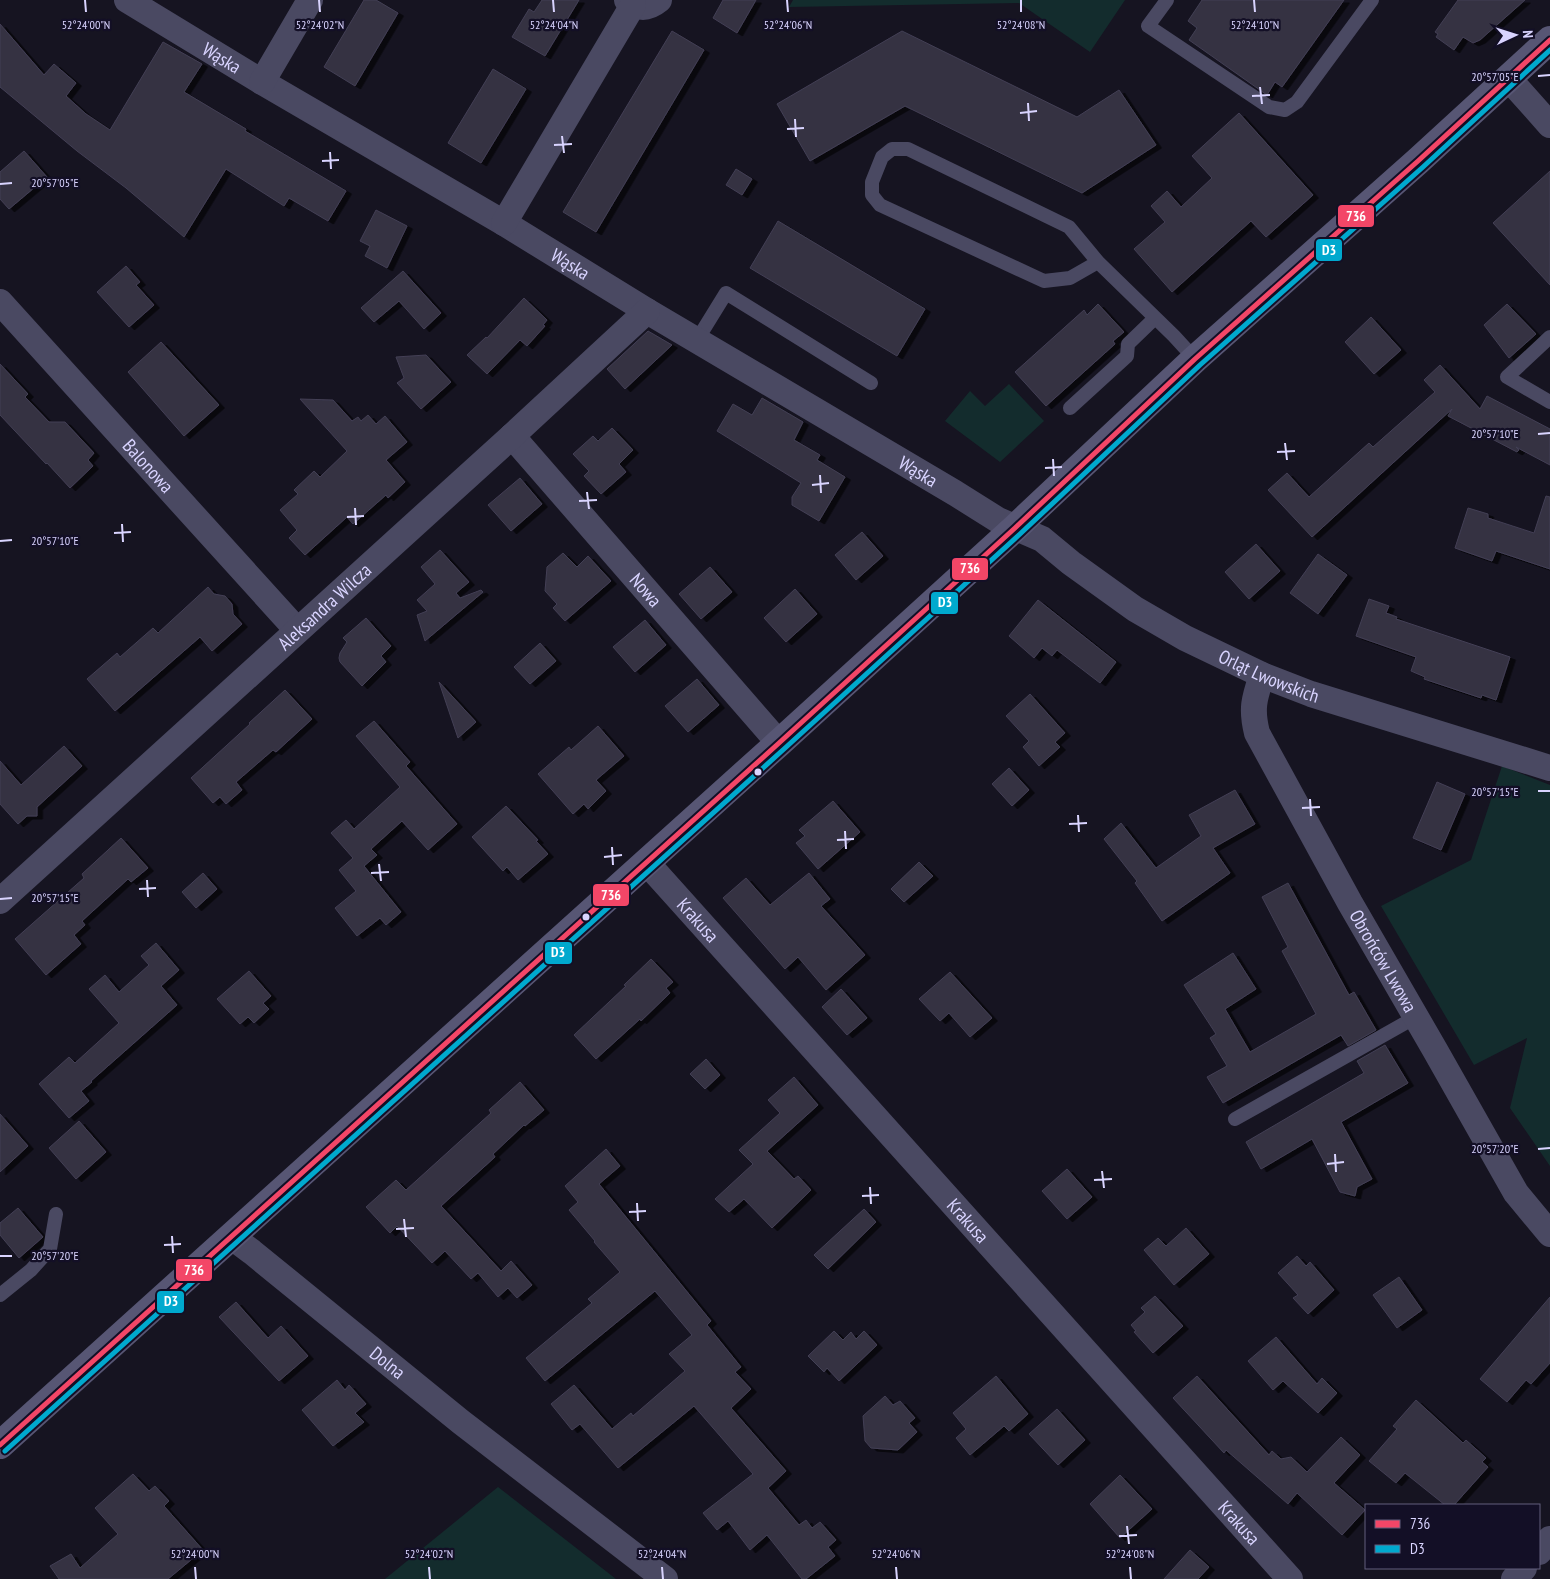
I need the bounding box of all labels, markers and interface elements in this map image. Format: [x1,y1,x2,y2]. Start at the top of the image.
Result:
north arrow [1490,10,1540,60]
text: 52°24'00"N [62,17,110,32]
text: 52°24'02"N [296,17,344,32]
text: 52°24'04"N [530,17,578,32]
text: 52°24'06"N [764,17,812,32]
text: 52°24'08"N [997,17,1045,32]
text: 52°24'10"N [1231,17,1279,32]
text: N [1519,30,1537,38]
street label: Wąska [198,37,246,79]
text: 20°57'05"E [1471,69,1519,84]
text: 20°57'05"E [31,175,79,190]
line badge: 736 [1337,204,1375,228]
text: 736 [1346,207,1366,225]
line badge: D3 [1315,238,1343,262]
text: D3 [1322,241,1336,259]
street label: Wąska [547,243,594,285]
text: 20°57'10"E [1471,426,1519,441]
street label: Balonowa [118,434,179,498]
street label: Wąska [894,450,942,492]
text: 20°57'10"E [31,533,79,548]
line badge: 736 [951,557,989,581]
street label: Aleksandra Wilcza [272,558,376,655]
text: 736 [960,559,980,577]
street label: Nowa [625,568,667,612]
line badge: D3 [930,591,959,615]
text: D3 [938,593,952,611]
street label: Orląt Lwowskich [1215,644,1322,708]
unlabelled marker [753,767,763,777]
text: 20°57'15"E [1471,784,1519,799]
line badge: 736 [592,883,630,907]
text: 736 [601,886,621,904]
text: 20°57'15"E [31,890,79,905]
street label: Krakusa [672,893,724,947]
street label: Obrońców Lwowa [1344,905,1423,1017]
unlabelled marker [581,912,591,922]
line badge: D3 [544,941,573,965]
text: D3 [551,943,565,961]
text: 20°57'20"E [1471,1141,1519,1156]
street label: Krakusa [942,1193,994,1248]
text: 20°57'20"E [31,1248,79,1263]
line badge: 736 [175,1258,213,1282]
text: 736 [184,1261,204,1279]
line badge: D3 [156,1290,185,1314]
text: D3 [164,1292,178,1310]
street label: Dolna [365,1341,410,1384]
street label: Krakusa [1213,1495,1266,1550]
legend [1365,1504,1540,1569]
text: 736 [1410,1514,1431,1533]
text: D3 [1410,1539,1425,1558]
text: 52°24'00"N [171,1546,219,1561]
text: 52°24'02"N [405,1546,453,1561]
text: 52°24'04"N [638,1546,686,1561]
text: 52°24'06"N [872,1546,920,1561]
text: 52°24'08"N [1106,1546,1154,1561]

